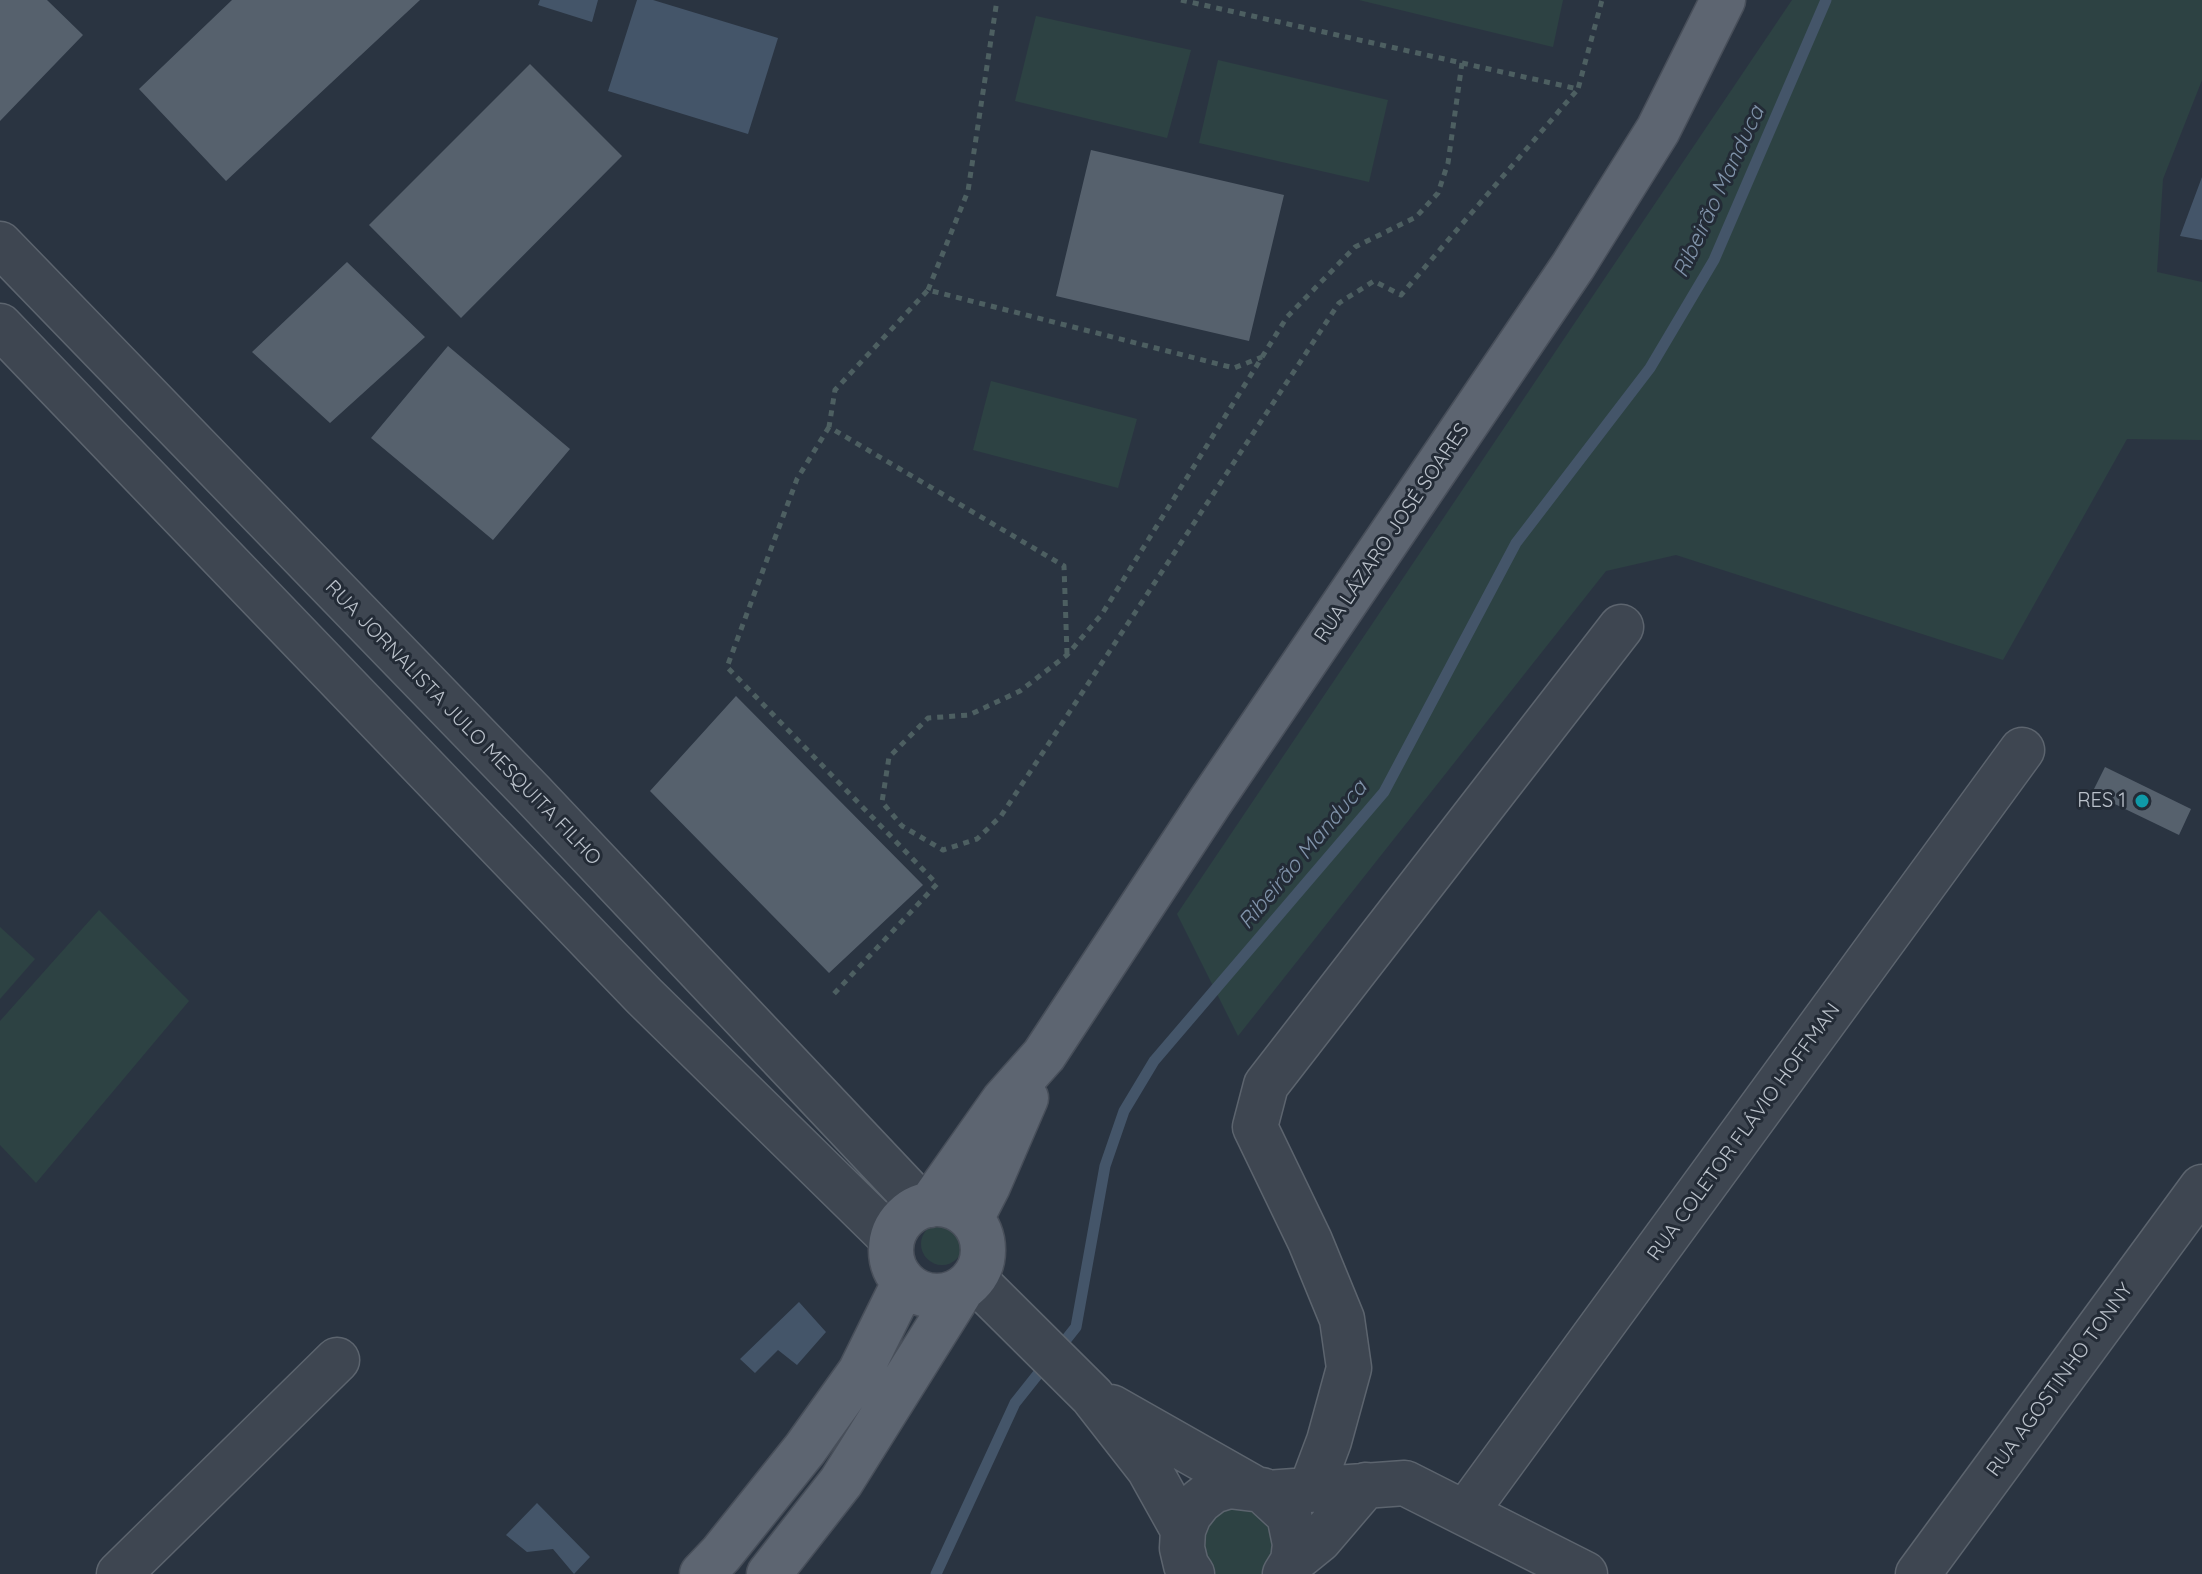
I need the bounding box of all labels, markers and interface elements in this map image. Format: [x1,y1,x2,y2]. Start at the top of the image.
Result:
water label: Ribeirão Manduca [1668,102,1770,282]
street label: RUA LÁZARO JOSÉ SOARES [1310,419,1474,647]
street label: RUA JORNALISTA JULO MESQUITA FILHO [320,576,606,870]
water label: Ribeirão Manduca [1233,775,1373,935]
place label: RES 1 [2077,789,2126,813]
marker: RES 1 [2133,792,2151,810]
street label: RUA COLETOR FLÁVIO HOFFMAN [1642,999,1846,1265]
street label: RUA AGOSTINHO TONNY [1982,1279,2138,1481]

